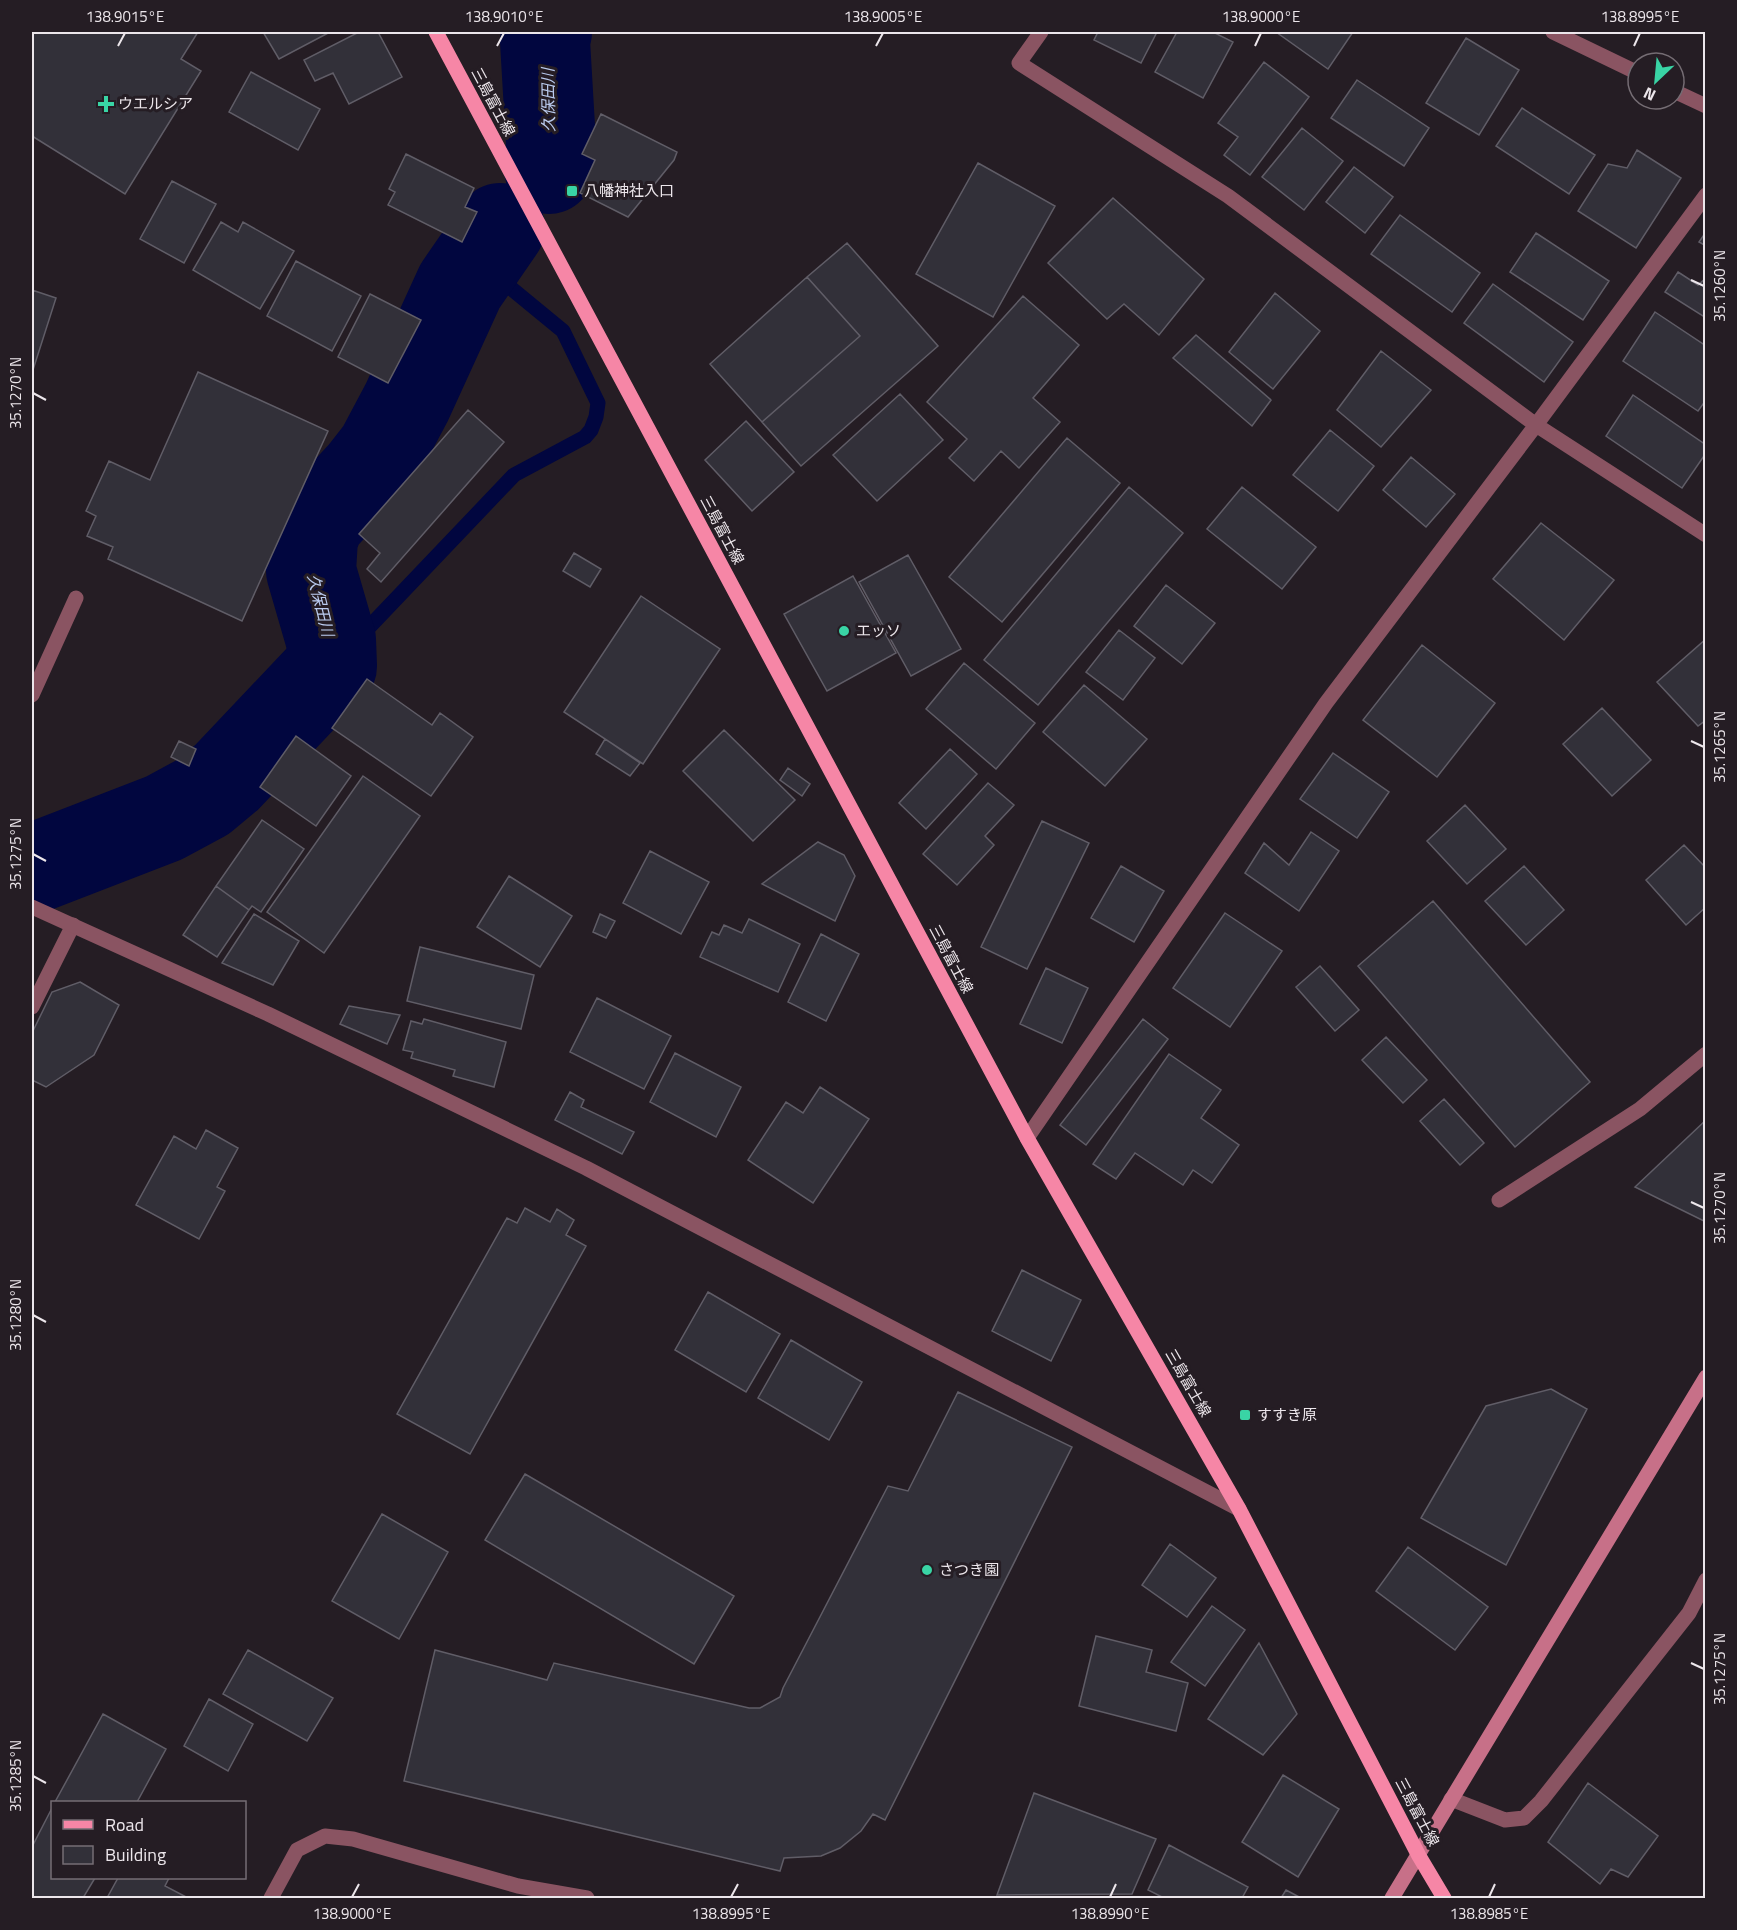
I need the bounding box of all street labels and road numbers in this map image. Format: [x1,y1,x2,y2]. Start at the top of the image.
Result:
street label: 三島富士線 [466,63,521,140]
street label: 三島富士線 [695,491,750,568]
street label: 三島富士線 [924,920,979,997]
street label: 三島富士線 [1160,1345,1217,1421]
street label: 三島富士線 [1390,1773,1445,1850]

